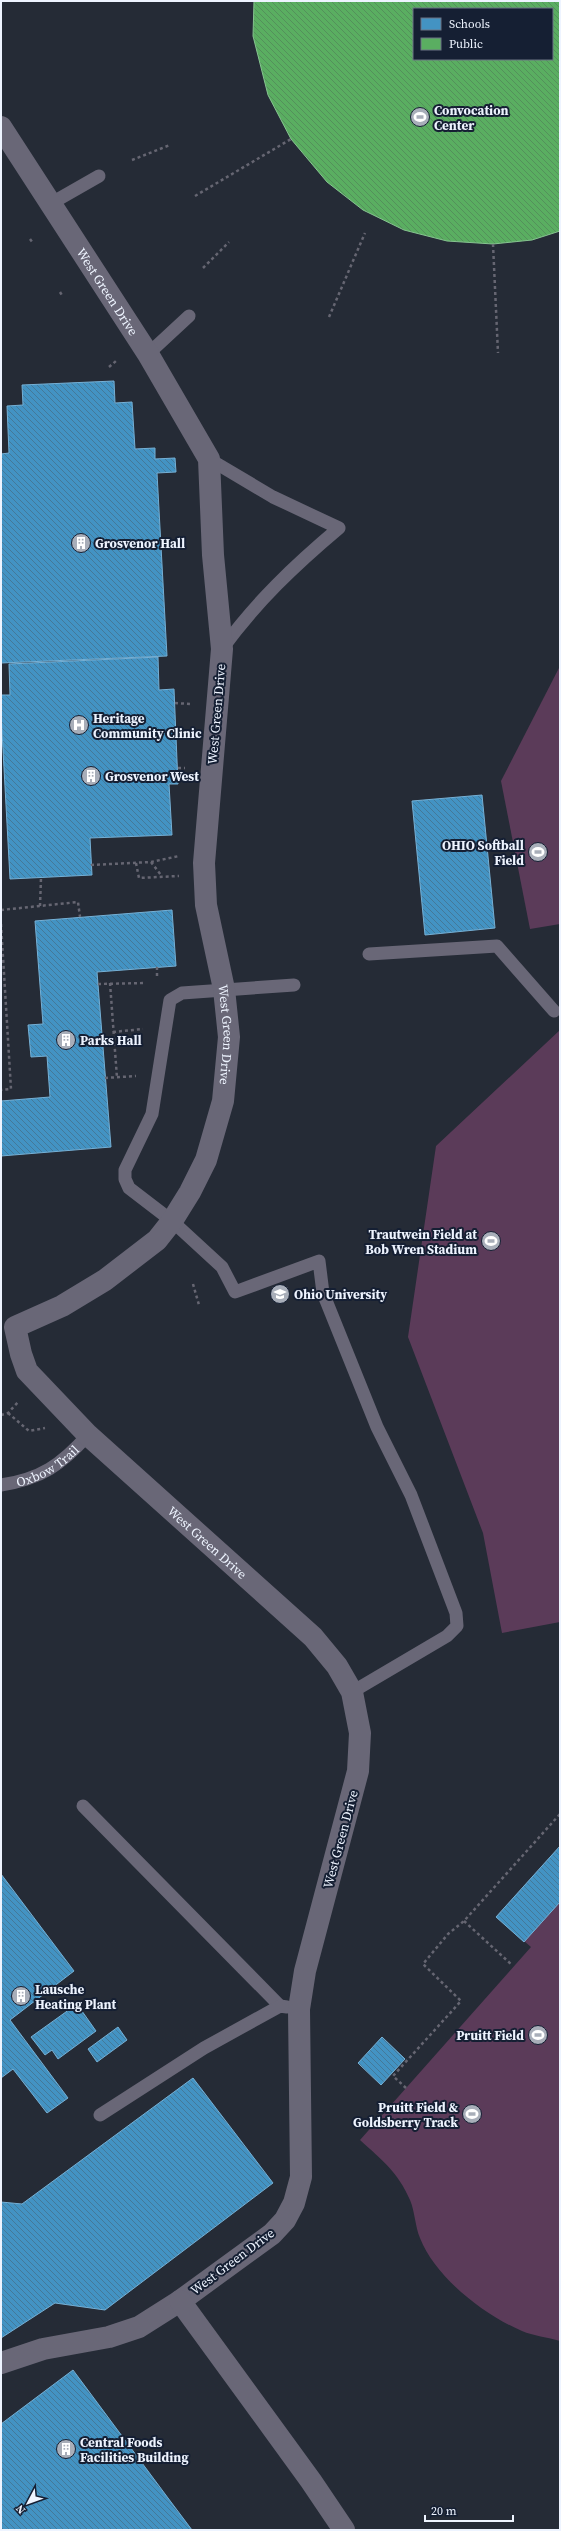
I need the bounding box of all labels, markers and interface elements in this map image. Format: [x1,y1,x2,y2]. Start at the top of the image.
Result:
legend [413,8,553,60]
text: Schools [449,16,490,32]
text: Public [449,36,483,52]
place label: Convocation Center [434,102,509,134]
sports icon: Convocation Center [409,106,431,128]
street label: West Green Drive [73,245,142,339]
building icon: Grosvenor Hall [70,532,92,554]
place label: Grosvenor Hall [95,535,185,552]
street label: West Green Drive [204,663,229,765]
place label: Heritage Community Clinic [93,710,202,742]
hospital icon: Heritage Community Clinic [68,714,90,736]
building icon: Grosvenor West [80,765,102,787]
place label: Grosvenor West [105,768,199,785]
place label: OHIO Softball Field [442,837,524,869]
sports icon: OHIO Softball Field [527,841,549,863]
street label: West Green Drive [215,984,237,1086]
building icon: Parks Hall [55,1029,77,1051]
place label: Parks Hall [80,1032,142,1049]
place label: Trautwein Field at Bob Wren Stadium [365,1226,477,1258]
sports icon: Trautwein Field at Bob Wren Stadium [480,1230,502,1252]
school or university icon: Ohio University [269,1283,291,1305]
place label: Ohio University [294,1286,387,1303]
street label: Oxbow Trail [14,1441,83,1491]
street label: West Green Drive [164,1502,251,1583]
street label: West Green Drive [319,1788,362,1890]
place label: Lausche Heating Plant [35,1981,117,2013]
building icon: Lausche Heating Plant [10,1985,32,2007]
sports icon: Pruitt Field [527,2024,549,2046]
place label: Pruitt Field [456,2027,524,2044]
place label: Pruitt Field & Goldsberry Track [353,2099,459,2131]
sports icon: Pruitt Field & Goldsberry Track [461,2103,483,2125]
street label: West Green Drive [187,2224,278,2299]
place label: Central Foods Facilities Building [80,2434,188,2466]
building icon: Central Foods Facilities Building [55,2438,77,2460]
north arrow [8,2483,48,2523]
scale bar [425,2497,513,2523]
text: N [13,2501,29,2517]
text: 20 m [431,2503,457,2519]

